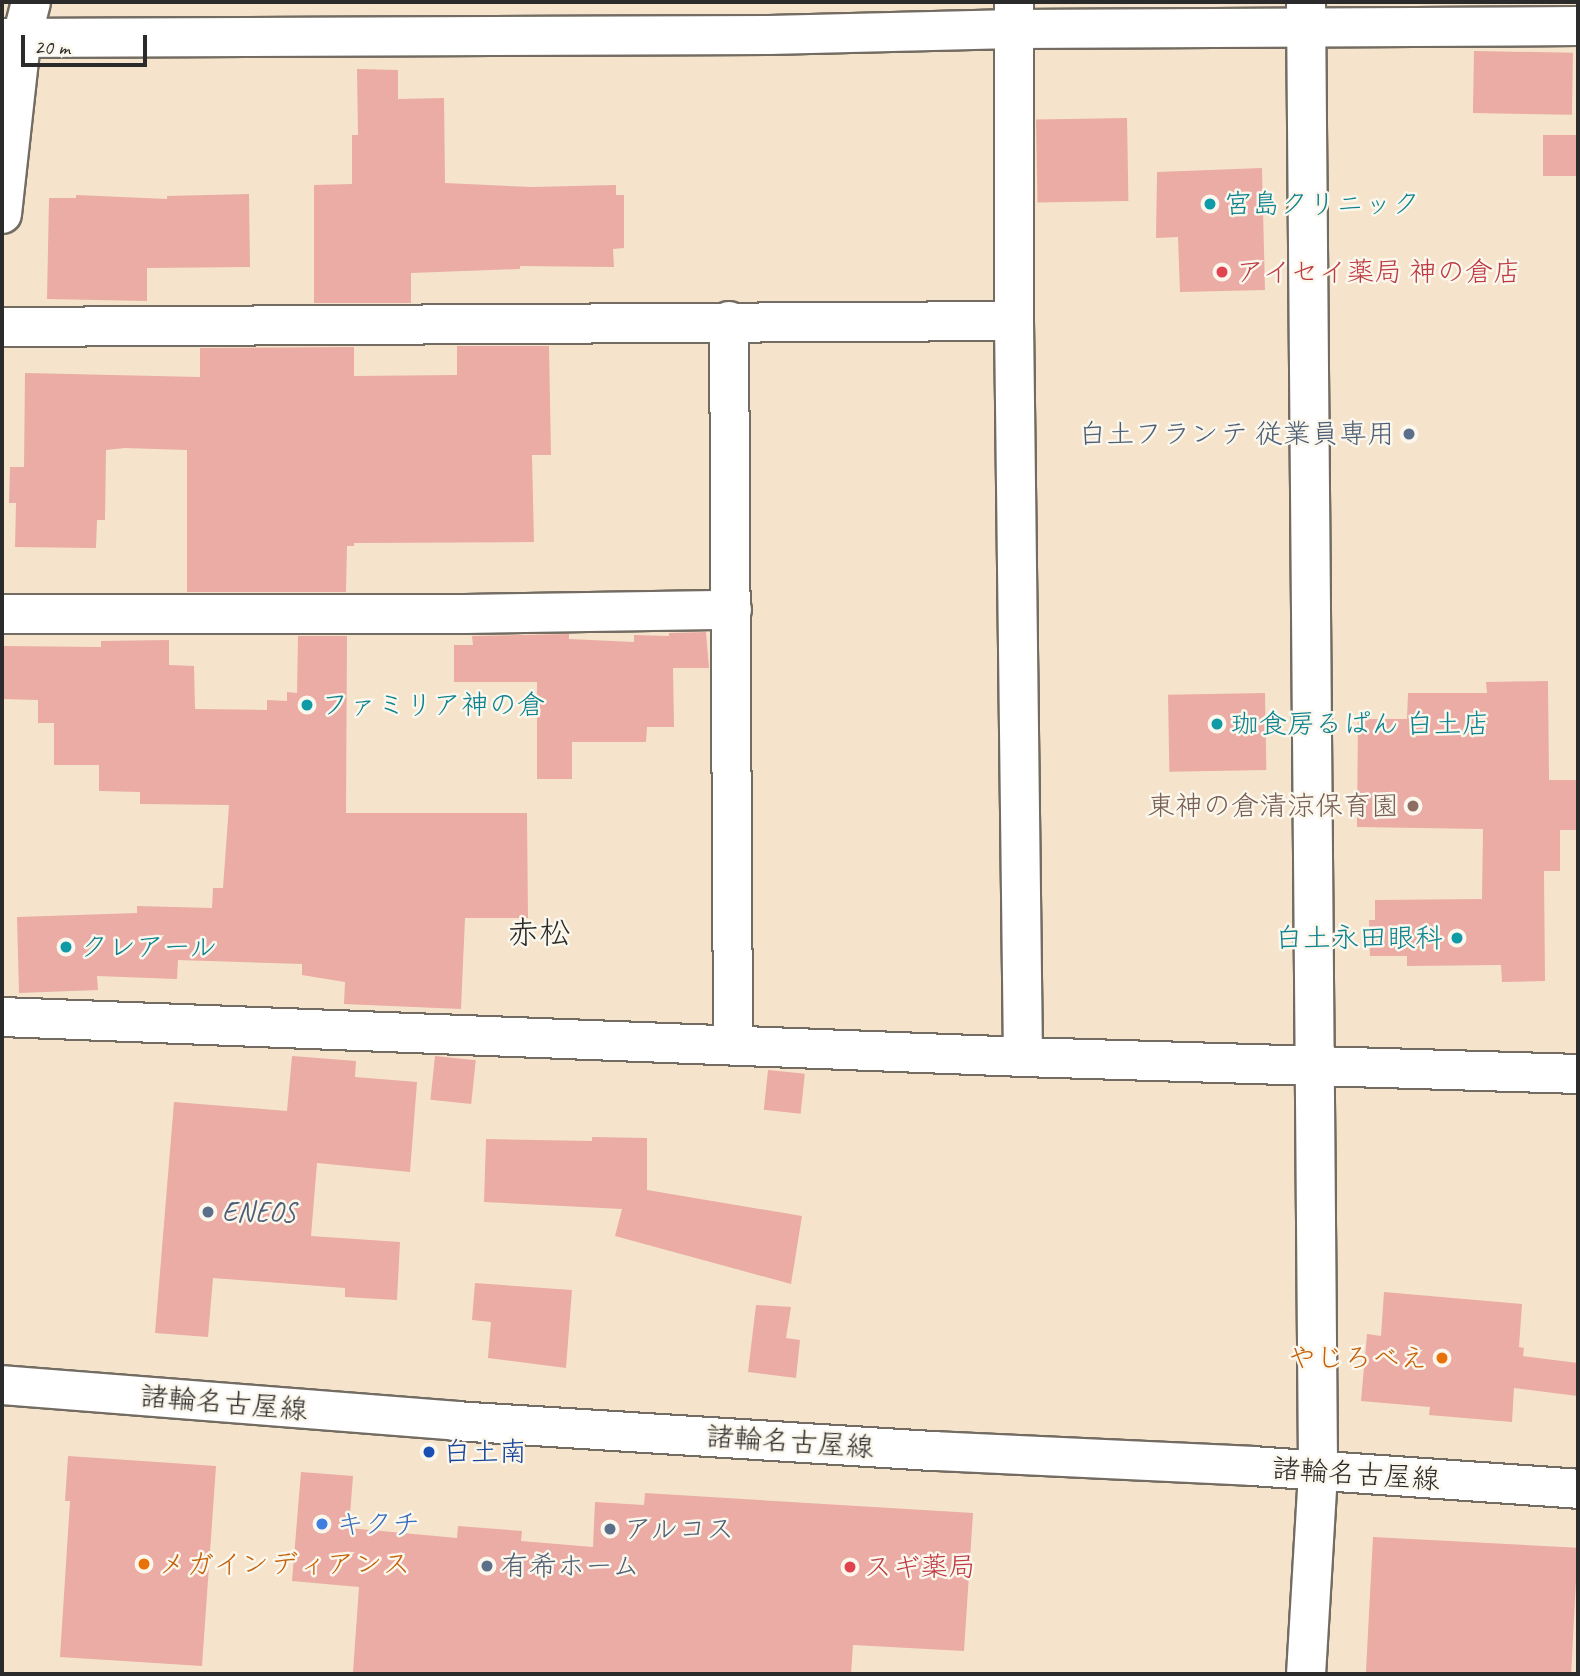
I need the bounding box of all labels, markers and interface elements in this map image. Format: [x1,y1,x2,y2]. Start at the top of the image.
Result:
scale bar [24,21,150,65]
text: 20 m [34,34,70,60]
place label: 宮島クリニック [1224,187,1420,221]
marker: 宮島クリニック [1202,196,1218,212]
place label: アイセイ薬局 神の倉店 [1236,255,1523,289]
marker: アイセイ薬局 神の倉店 [1214,264,1230,280]
place label: 白土フランテ 従業員専用 [1080,417,1395,451]
marker: 白土フランテ 従業員専用 [1401,426,1417,442]
place label: ファミリア神の倉 [321,688,545,722]
marker: ファミリア神の倉 [299,697,315,713]
place label: 珈食房るぱん 白土店 [1231,707,1490,741]
marker: 珈食房るぱん 白土店 [1209,716,1225,732]
place label: 東神の倉清涼保育園 [1147,789,1399,823]
marker: 東神の倉清涼保育園 [1405,798,1421,814]
district label: 赤松 [507,914,571,952]
place label: 白土永田眼科 [1275,921,1443,955]
place label: クレアール [80,930,219,964]
marker: 白土永田眼科 [1449,930,1465,946]
marker: クレアール [58,939,74,955]
place label: ENEOS [222,1195,296,1229]
marker: ENEOS [200,1204,216,1220]
place label: やじろべえ [1288,1341,1428,1375]
marker: やじろべえ [1434,1350,1450,1366]
street label: 諸輪名古屋線 [139,1379,309,1427]
street label: 諸輪名古屋線 [705,1419,875,1465]
place label: 白土南 [443,1435,527,1469]
marker: 白土南 [421,1444,437,1460]
street label: 諸輪名古屋線 [1271,1451,1441,1497]
place label: キクチ [336,1507,420,1541]
place label: アルコス [624,1512,736,1546]
marker: キクチ [314,1516,330,1532]
marker: アルコス [602,1521,618,1537]
place label: メガインディアンス [158,1547,410,1581]
place label: 有希ホーム [501,1549,641,1583]
place label: スギ薬局 [864,1550,976,1584]
marker: メガインディアンス [136,1556,152,1572]
marker: 有希ホーム [479,1558,495,1574]
marker: スギ薬局 [842,1559,858,1575]

